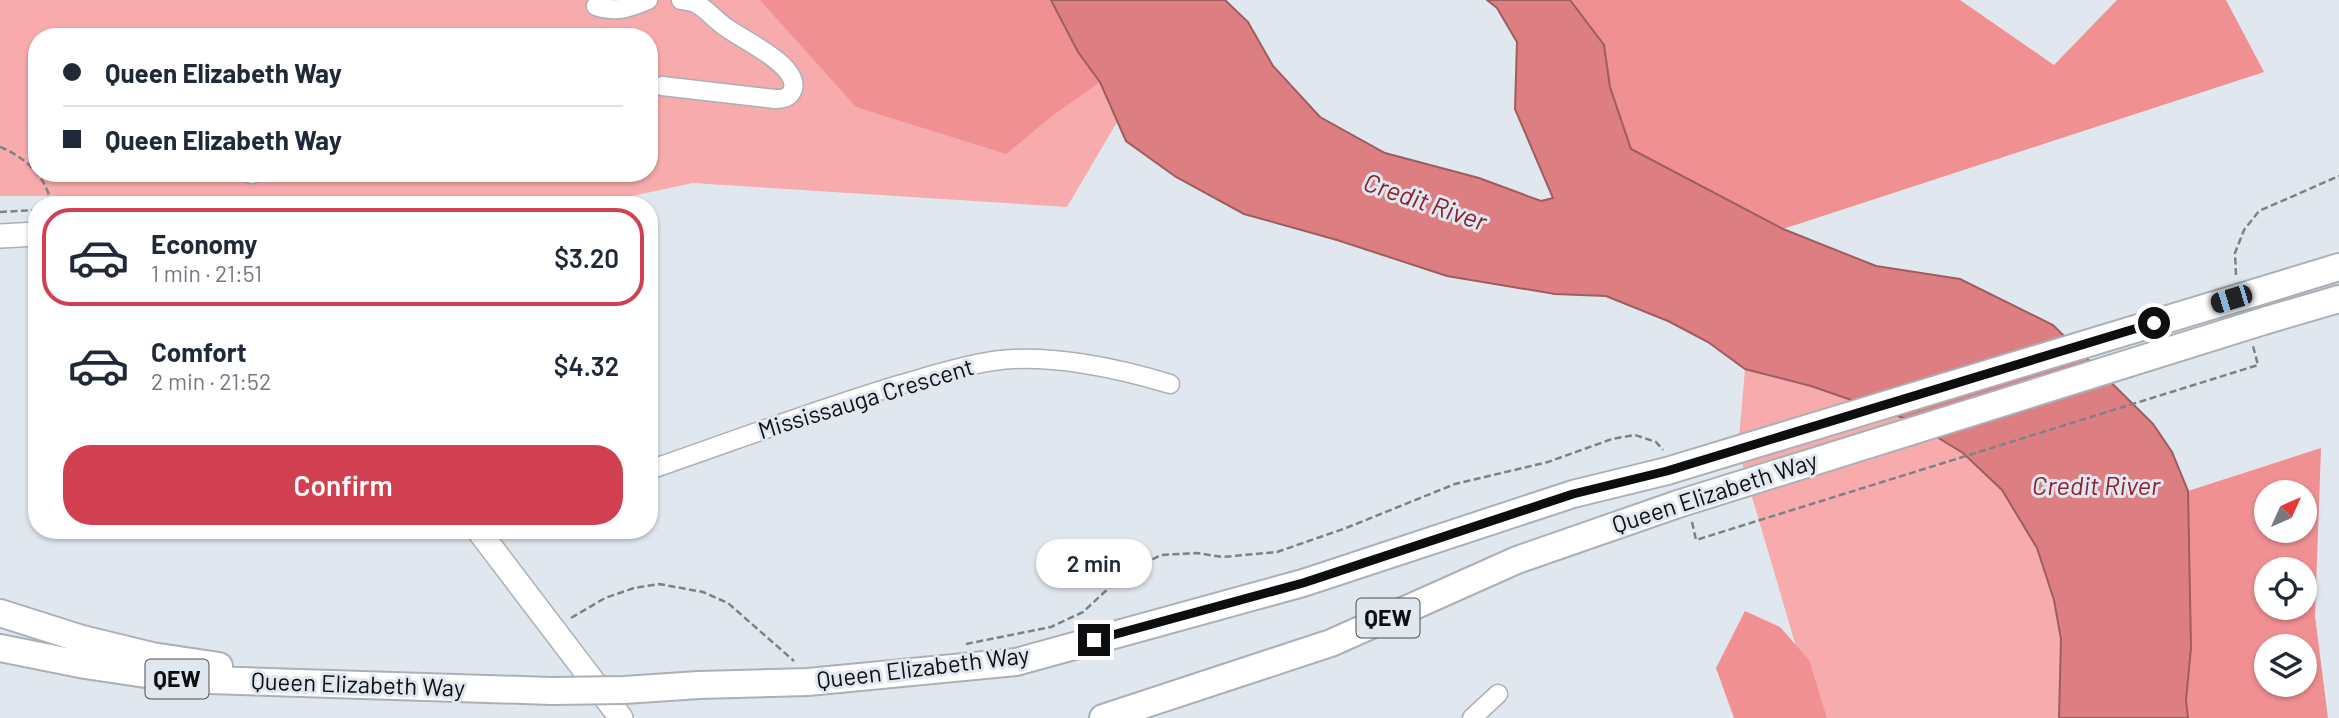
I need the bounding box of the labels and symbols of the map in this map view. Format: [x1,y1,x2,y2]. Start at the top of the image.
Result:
water label: Credit River [1360,165,1492,236]
car [2208,283,2255,315]
route start [2138,307,2170,339]
street label: Mississauga Crescent [754,351,977,444]
street label: Queen Elizabeth Way [1608,445,1821,538]
water label: Credit River [2032,469,2161,500]
north arrow [2254,480,2317,542]
callout: 2 min [1036,538,1152,588]
road number: QEW [1356,598,1420,638]
route end [1078,624,1110,656]
street label: Queen Elizabeth Way [815,639,1031,694]
road number: QEW [146,660,208,698]
street label: Queen Elizabeth Way [250,665,466,702]

